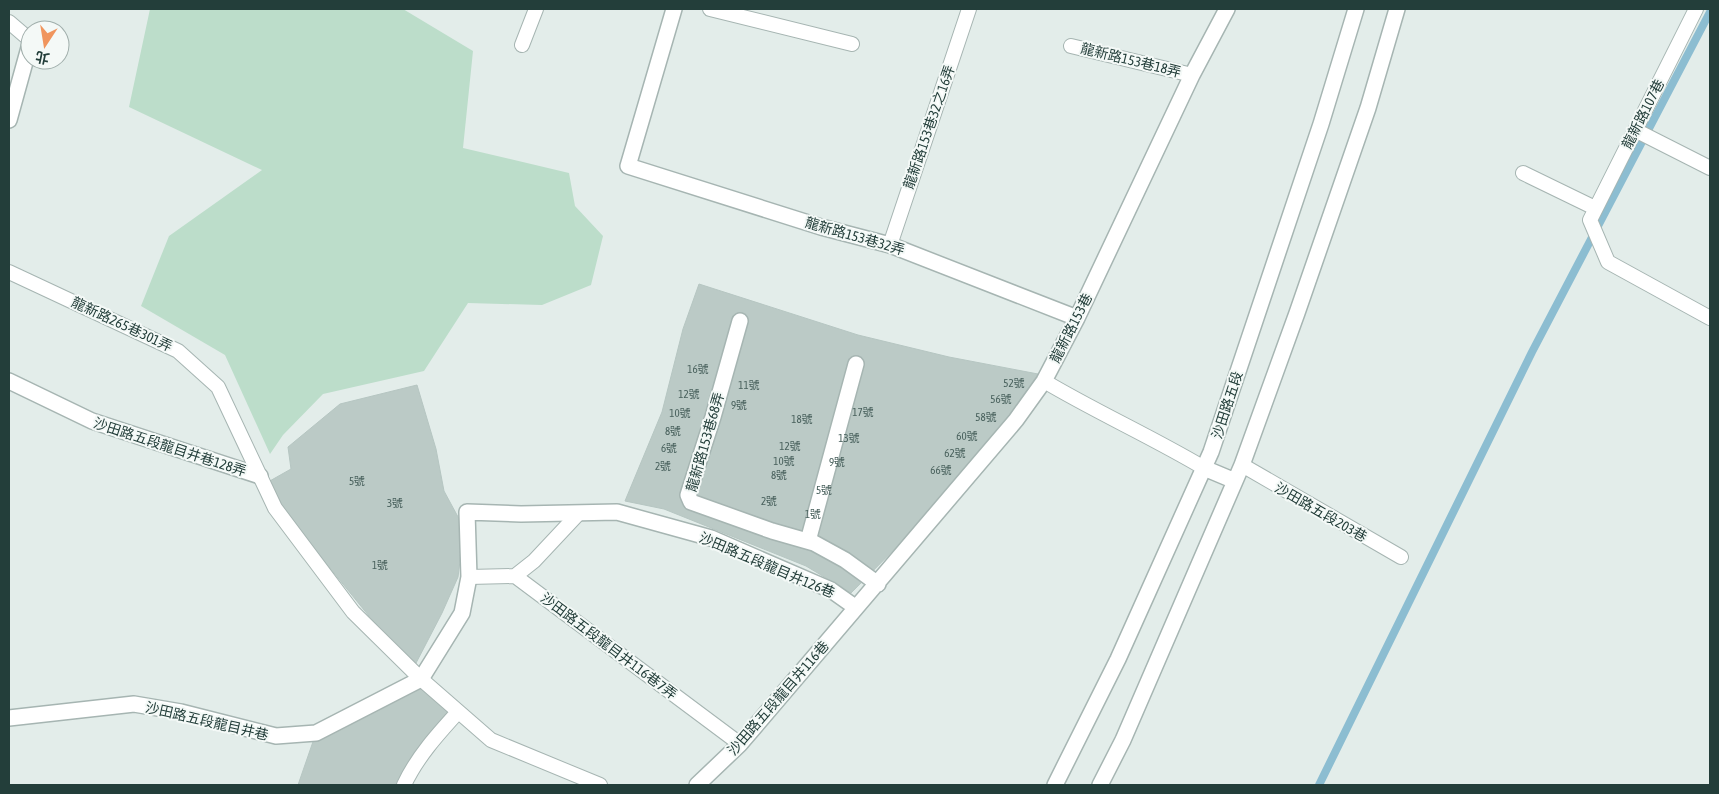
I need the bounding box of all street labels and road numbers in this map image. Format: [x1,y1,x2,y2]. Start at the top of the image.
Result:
street label: 龍新路153巷18弄 [1079,40,1183,80]
street label: 龍新路153巷32之16弄 [900,63,958,191]
street label: 龍新路107巷 [1619,77,1667,151]
street label: 龍新路153巷32弄 [803,214,907,258]
street label: 龍新路153巷 [1047,291,1095,365]
street label: 龍新路265巷301弄 [69,294,175,354]
street label: 沙田路五段 [1209,369,1245,441]
street label: 龍新路153巷68弄 [683,390,727,494]
street label: 沙田路五段龍目井巷128弄 [92,415,248,479]
street label: 沙田路五段203巷 [1272,479,1370,545]
street label: 沙田路五段龍目井126巷 [697,529,837,601]
street label: 沙田路五段龍目井116巷7弄 [538,590,680,702]
street label: 沙田路五段龍目井116巷 [724,638,832,758]
street label: 沙田路五段龍目井巷 [144,699,270,743]

